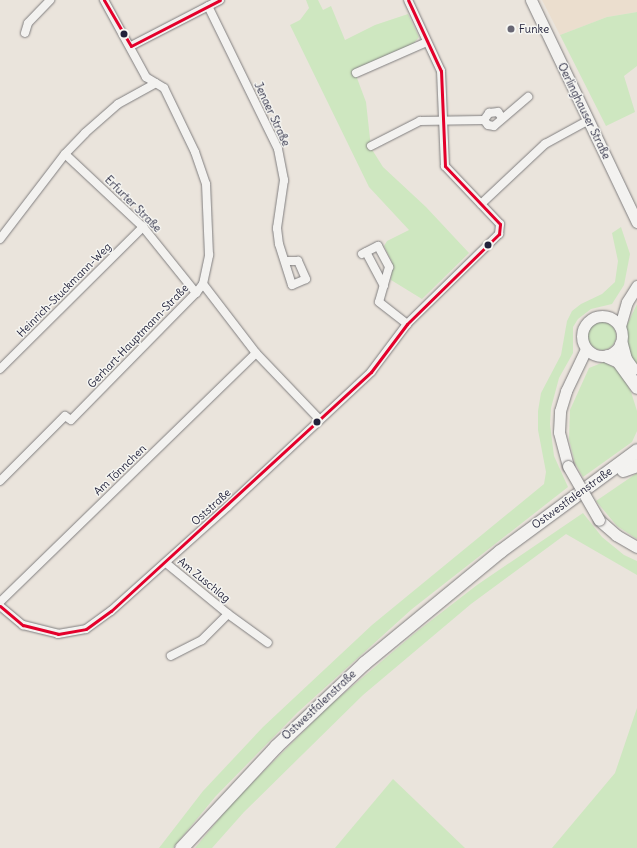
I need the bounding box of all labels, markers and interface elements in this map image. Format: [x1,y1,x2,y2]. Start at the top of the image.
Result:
place label: Funke [519,22,549,36]
marker: Funke [506,24,516,34]
unlabelled marker [119,29,129,39]
street label: Oerlinghauser Straße [555,61,613,161]
street label: Jenaer Straße [251,80,293,148]
street label: Erfurter Straße [102,173,164,235]
street label: Heinrich-Stuckmann-Weg [14,240,114,340]
unlabelled marker [483,240,493,250]
street label: Gerhart-Hauptmann-Straße [85,281,191,391]
unlabelled marker [312,417,322,427]
street label: Am Tönnchen [91,442,149,498]
street label: Ostwestfalenstraße [529,464,615,532]
street label: Oststraße [189,486,233,528]
street label: Am Zuschlag [175,555,233,605]
street label: Ostwestfalenstraße [279,667,359,743]

